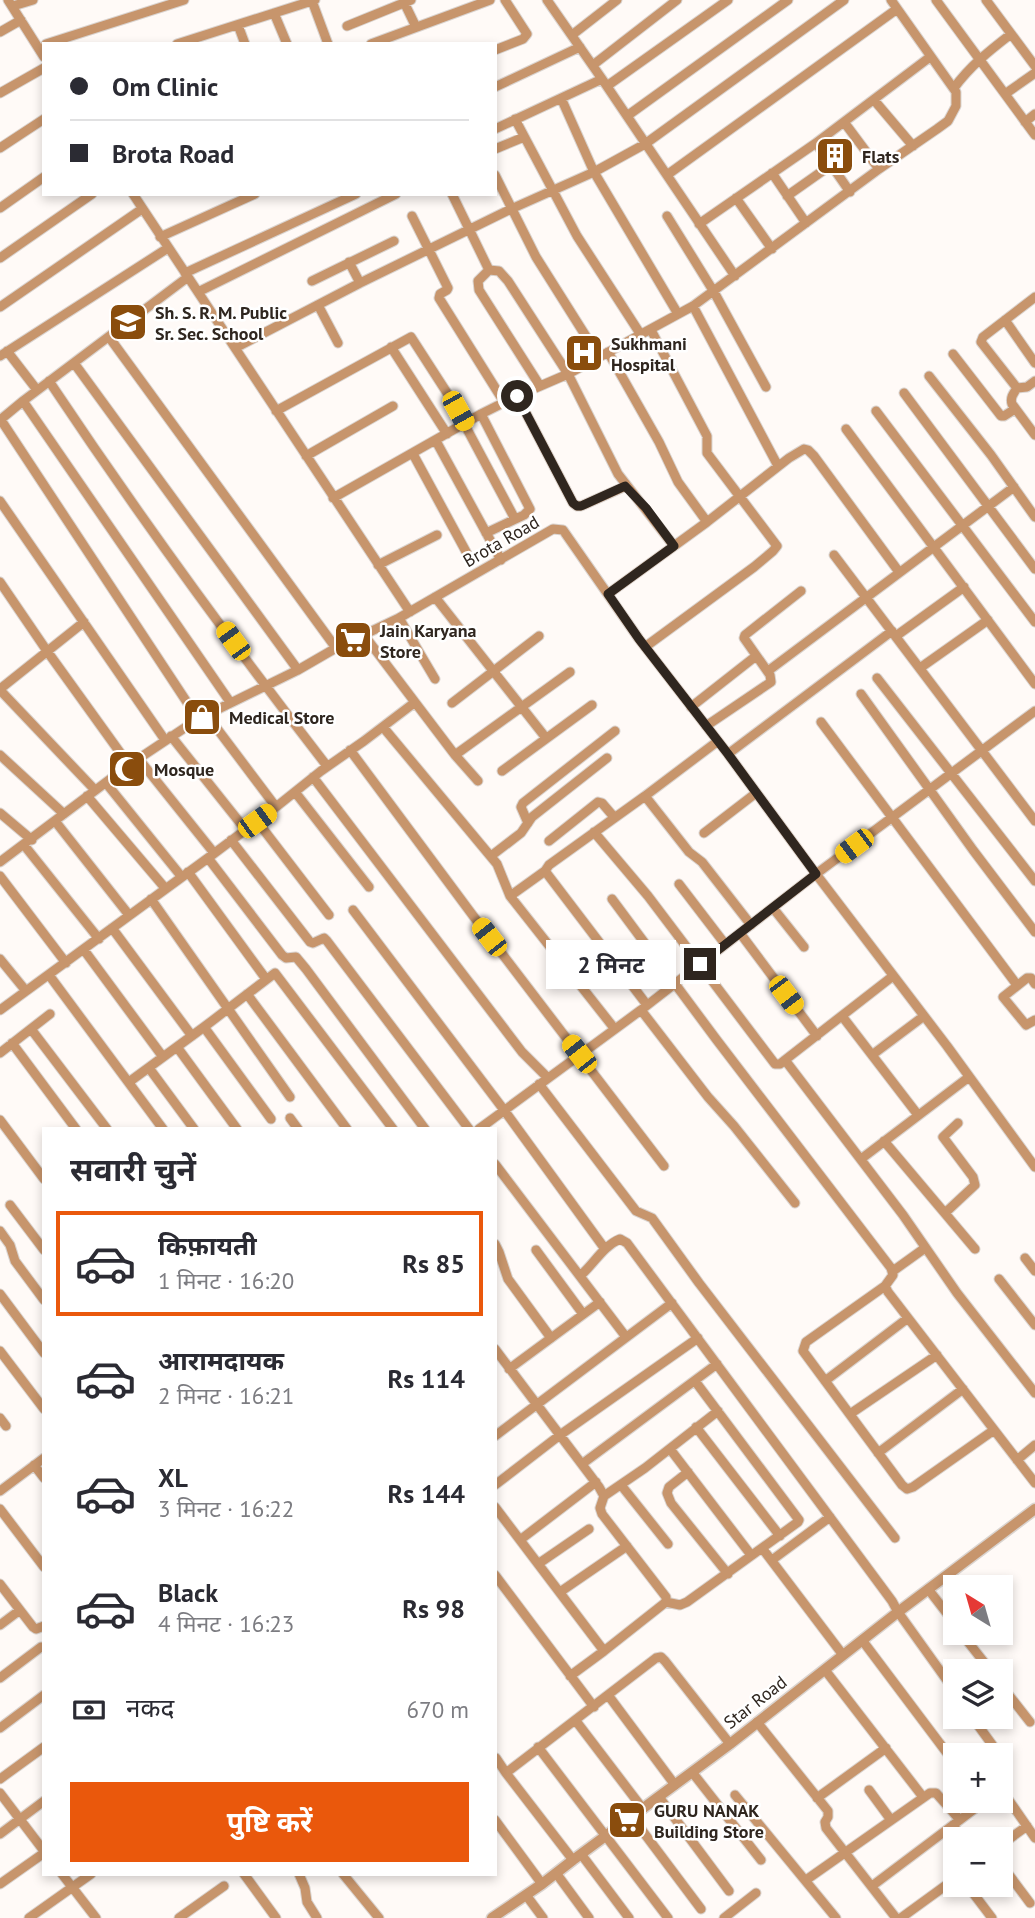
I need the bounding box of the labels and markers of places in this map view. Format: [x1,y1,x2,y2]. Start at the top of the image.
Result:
building icon: Flats [814,135,856,177]
place label: Flats [862,145,900,168]
school or university icon: Sh. S. R. M. Public Sr. Sec. School [107,301,149,343]
place label: Sh. S. R. M. Public Sr. Sec. School [155,301,287,345]
hospital icon: Sukhmani Hospital [563,332,605,374]
place label: Sukhmani Hospital [611,332,687,376]
supermarket icon: Jain Karyana Store [332,619,374,661]
place label: Jain Karyana Store [379,619,477,663]
shop icon: Medical Store [181,696,223,738]
place label: Medical Store [229,706,335,729]
mosque icon: Mosque [106,748,148,790]
place label: Mosque [154,758,214,781]
supermarket icon: GURU NANAK Building Store [606,1799,648,1841]
place label: GURU NANAK Building Store [654,1799,764,1843]

